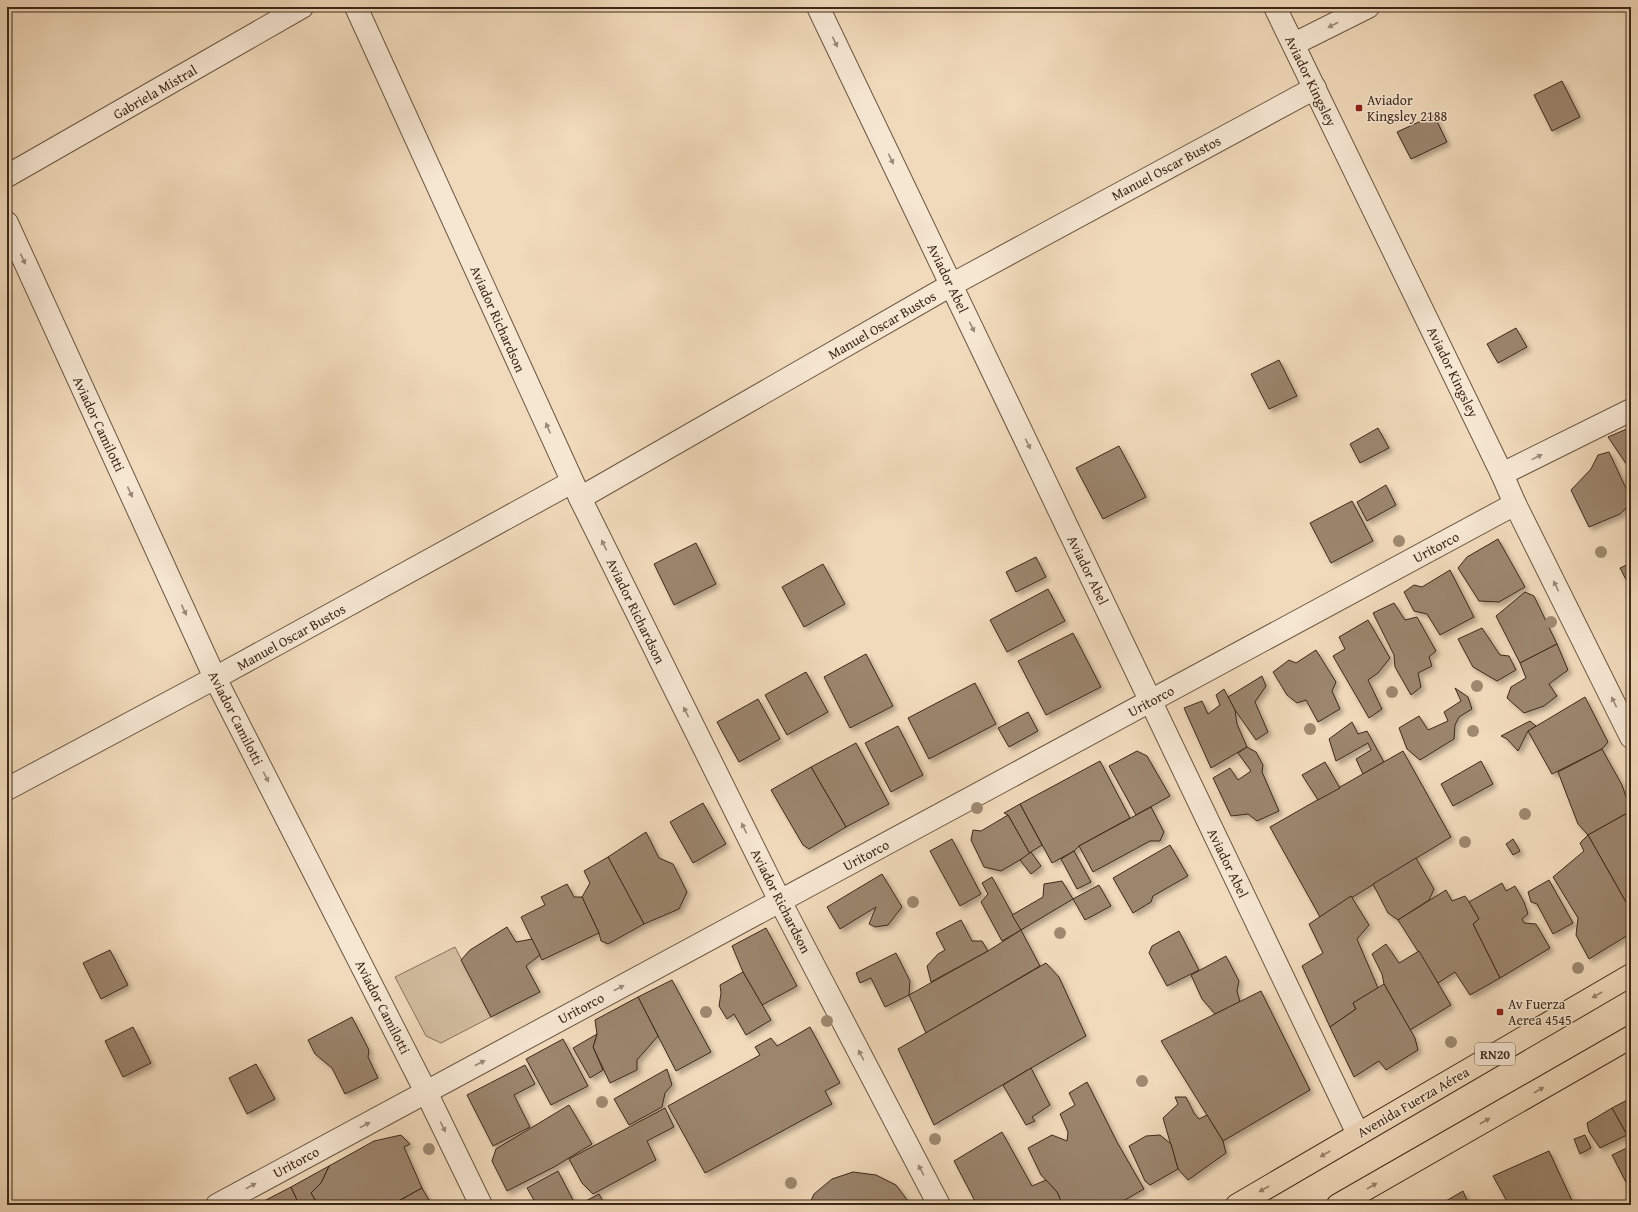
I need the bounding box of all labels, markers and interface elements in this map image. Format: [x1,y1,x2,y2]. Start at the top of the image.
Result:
one-way arrow [1327,21,1339,28]
street label: Aviador Kingsley [1280,32,1342,130]
one-way arrow [832,36,838,48]
street label: Gabriela Mistral [109,60,201,124]
place label: Aviador Kingsley 2188 [1367,90,1447,126]
marker: Aviador Kingsley 2188 [1354,103,1364,113]
street label: Manuel Oscar Bustos [1108,131,1224,205]
one-way arrow [888,154,894,165]
street label: Aviador Abel [923,240,973,316]
one-way arrow [20,253,26,265]
street label: Aviador Richardson [465,262,531,376]
street label: Manuel Oscar Bustos [824,286,940,364]
one-way arrow [969,321,975,333]
street label: Aviador Kingsley [1422,323,1484,421]
street label: Aviador Camilotti [68,373,130,475]
one-way arrow [545,422,551,434]
one-way arrow [1025,439,1031,450]
one-way arrow [1531,453,1543,460]
one-way arrow [127,486,133,497]
street label: Uritorco [1409,526,1463,568]
street label: Aviador Abel [1063,532,1113,608]
one-way arrow [600,540,607,551]
street label: Aviador Richardson [602,555,670,667]
one-way arrow [1553,580,1559,591]
street label: Manuel Oscar Bustos [233,599,349,675]
one-way arrow [181,604,187,616]
street label: Aviador Camilotti [204,667,268,769]
street label: Uritorco [1124,680,1178,722]
one-way arrow [1611,696,1617,708]
one-way arrow [683,706,690,718]
one-way arrow [262,771,269,783]
one-way arrow [741,823,747,834]
street label: Aviador Abel [1203,825,1253,901]
street label: Uritorco [839,834,893,876]
street label: Aviador Richardson [746,845,816,957]
street label: Aviador Camilotti [351,956,415,1058]
one-way arrow [613,985,625,991]
street label: Uritorco [554,987,608,1029]
one-way arrow [1591,991,1603,998]
place label: Av Fuerza Aerea 4545 [1508,994,1572,1030]
marker: Av Fuerza Aerea 4545 [1495,1007,1505,1017]
road number: RN20 [1475,1043,1515,1065]
one-way arrow [858,1049,864,1061]
one-way arrow [474,1060,486,1066]
street label: Avenida Fuerza Aérea [1353,1062,1473,1142]
one-way arrow [1534,1086,1545,1093]
one-way arrow [1479,1118,1491,1125]
one-way arrow [360,1121,371,1128]
one-way arrow [440,1121,446,1133]
street label: Uritorco [269,1141,323,1183]
one-way arrow [1319,1150,1331,1157]
one-way arrow [918,1165,924,1176]
one-way arrow [1366,1182,1378,1189]
one-way arrow [245,1183,257,1190]
one-way arrow [1258,1186,1270,1193]

